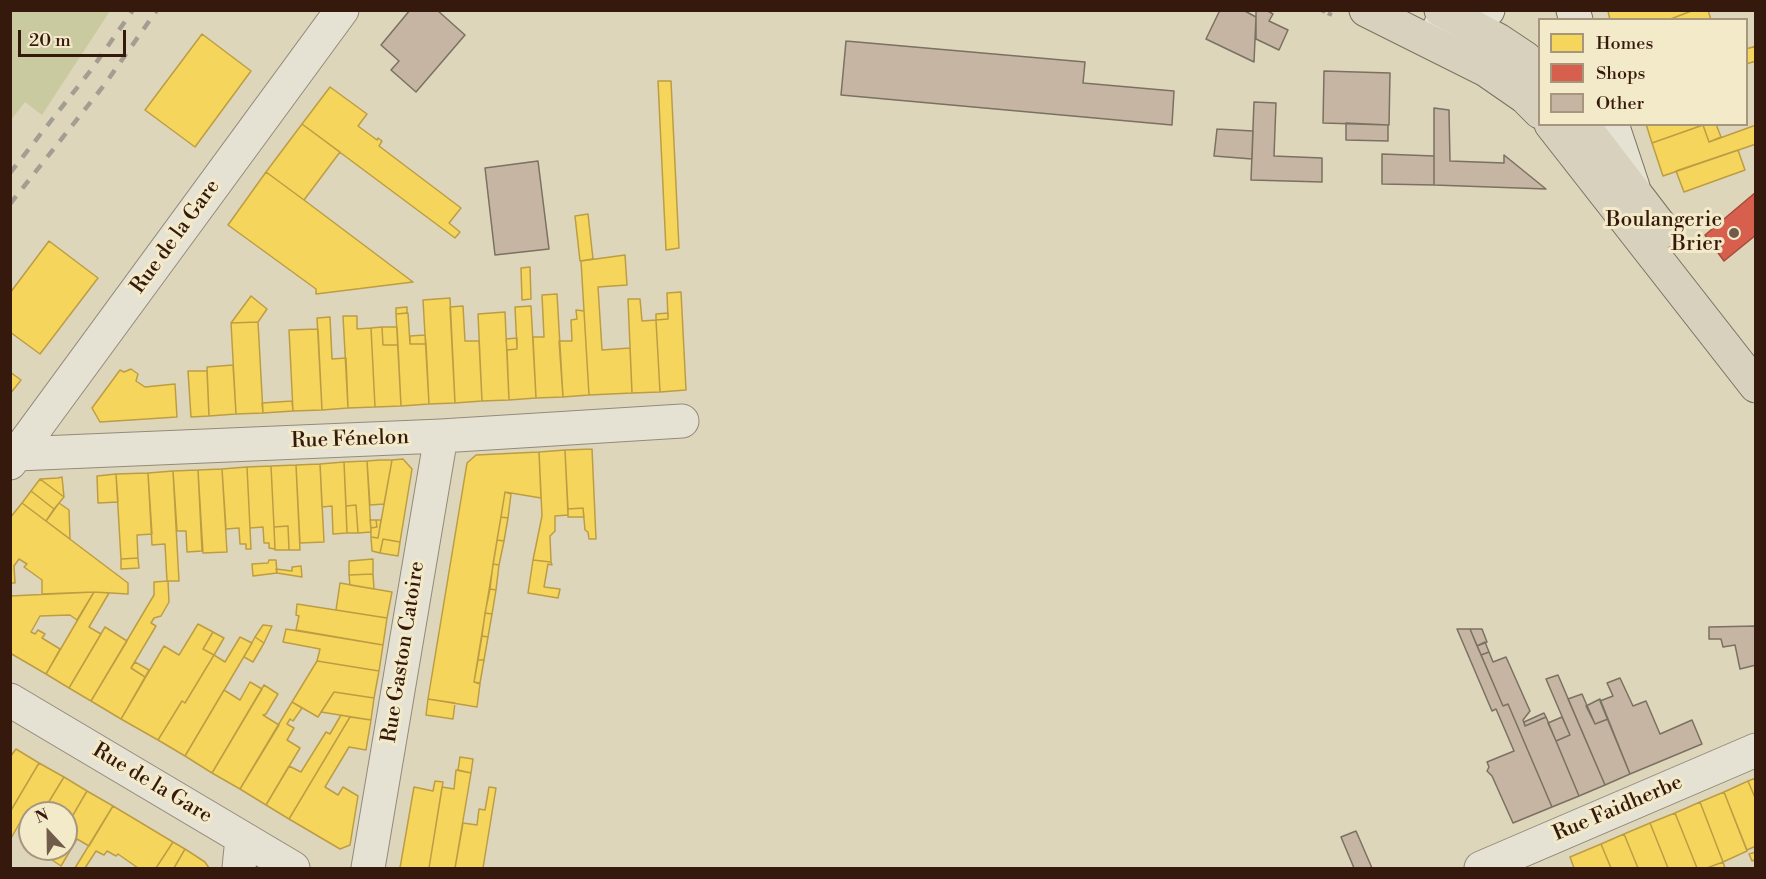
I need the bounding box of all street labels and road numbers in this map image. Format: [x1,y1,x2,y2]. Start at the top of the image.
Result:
street label: Rue de la Gare [126,175,226,299]
street label: Rue Fénelon [291,425,409,455]
street label: Rue Gaston Catoire [377,560,431,744]
street label: Rue de la Gare [88,738,216,830]
street label: Rue Faidherbe [1550,770,1686,848]

